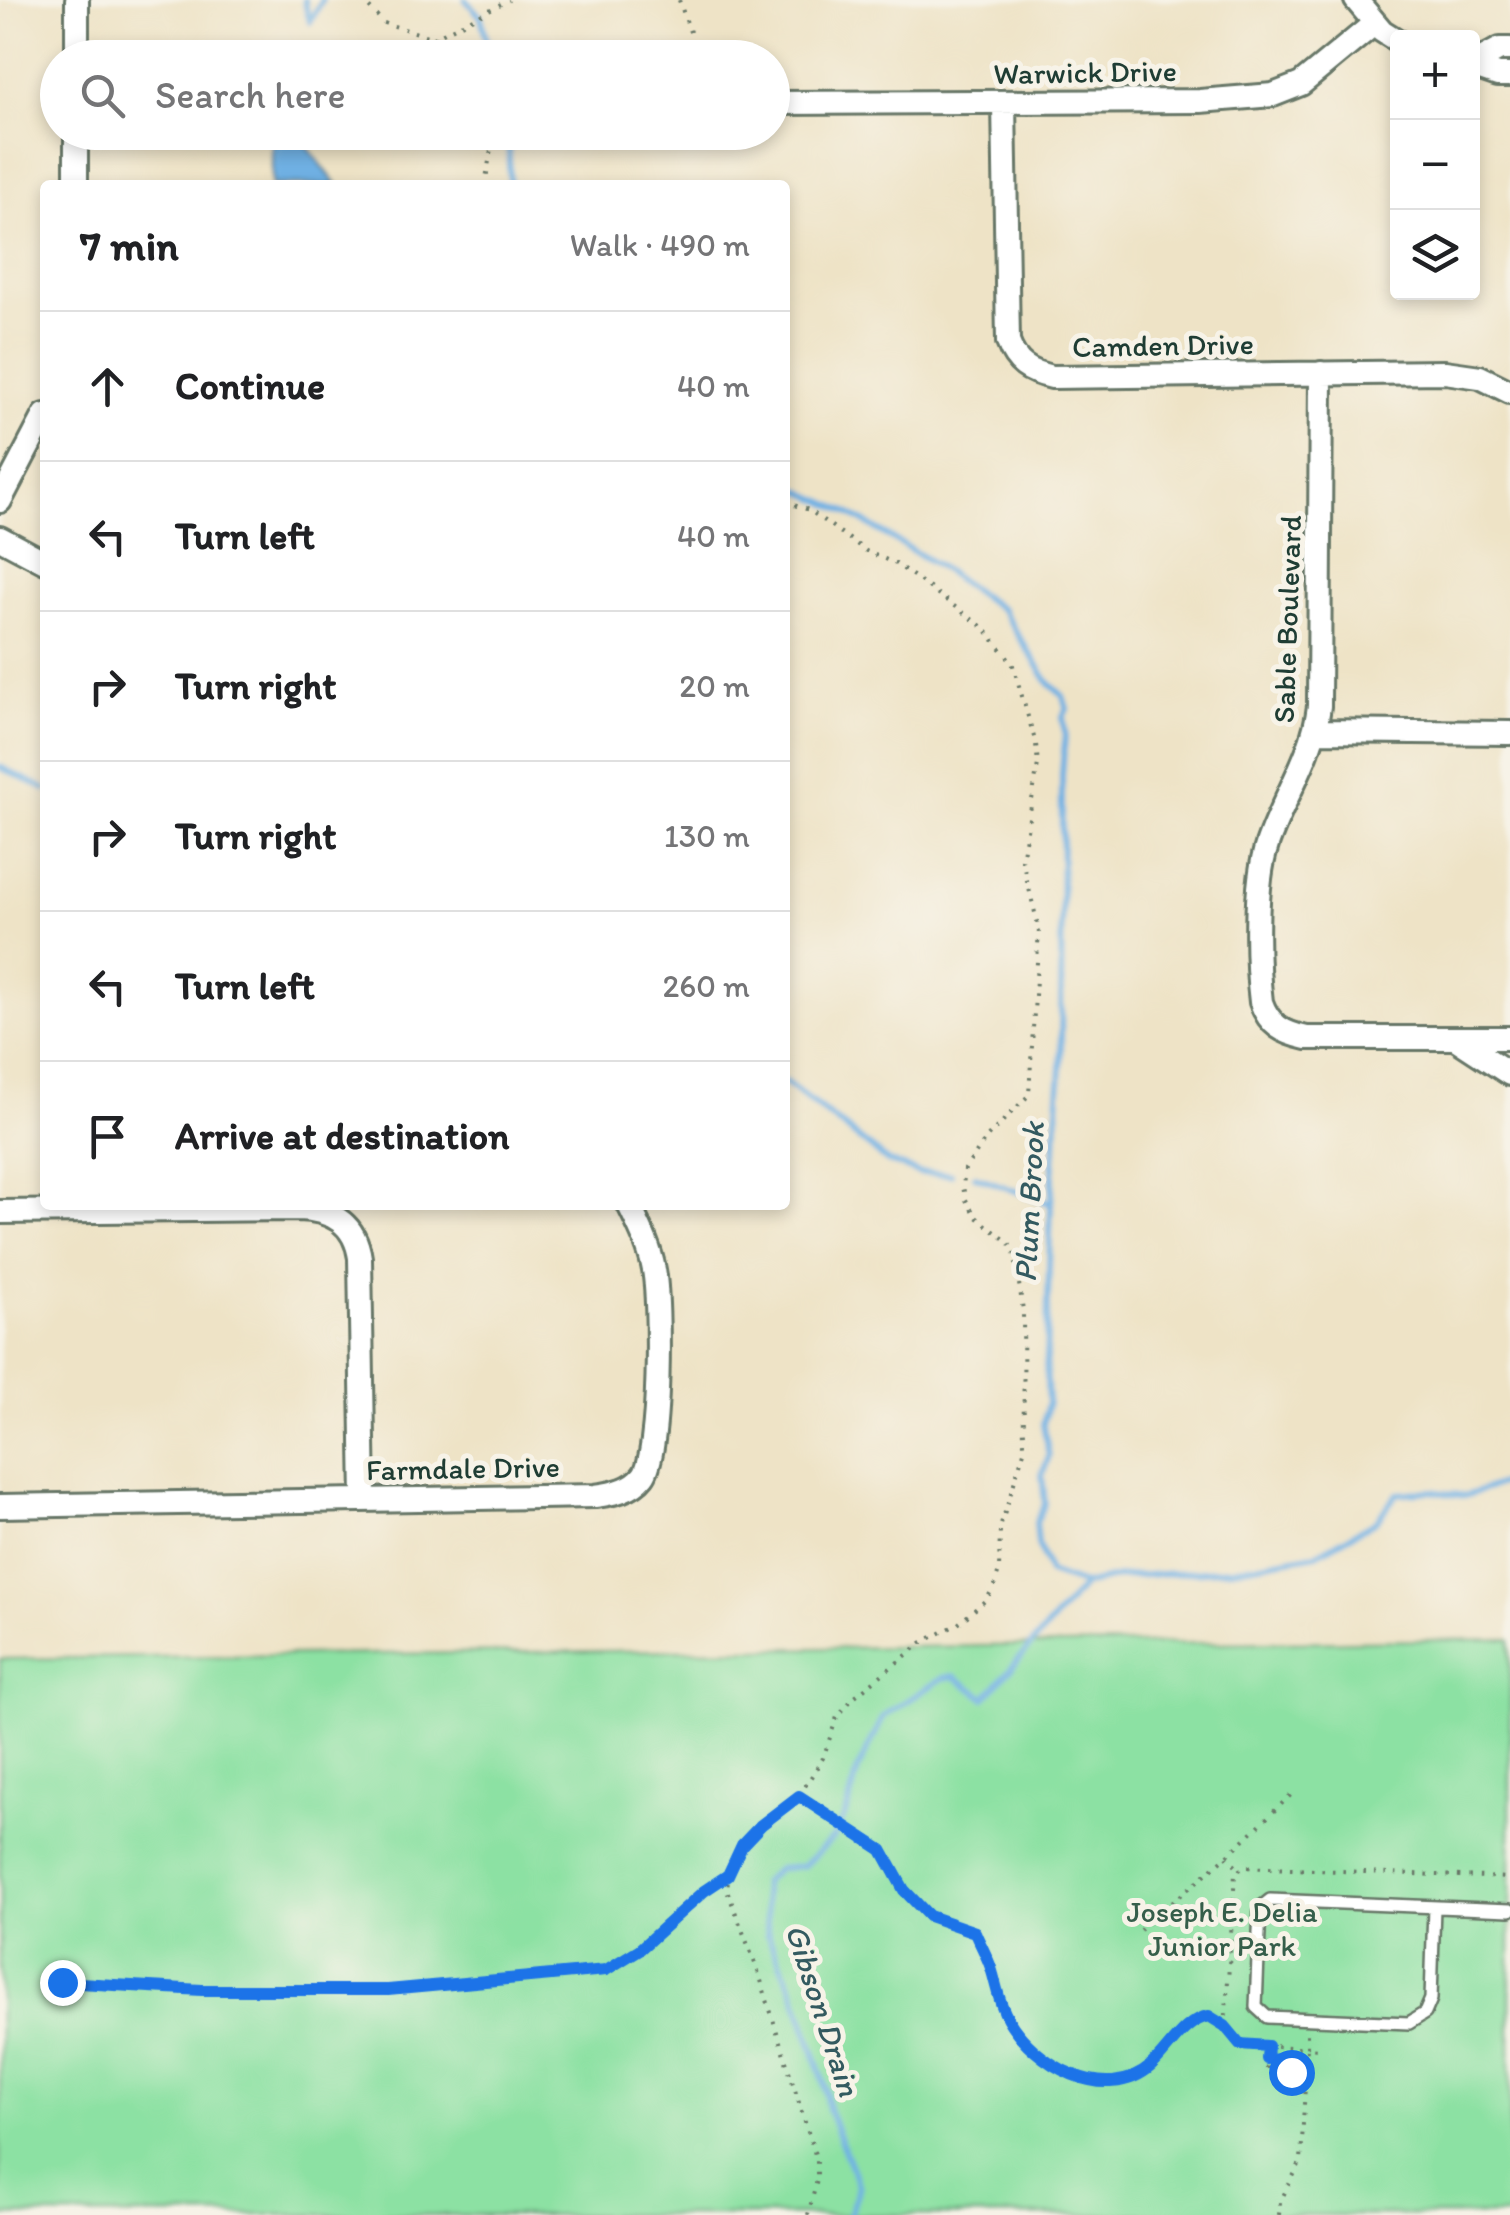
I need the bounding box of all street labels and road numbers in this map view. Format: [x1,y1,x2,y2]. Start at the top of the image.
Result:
street label: Warwick Drive [993,52,1177,92]
street label: Camden Drive [1072,325,1254,365]
street label: Sable Boulevard [1265,514,1309,724]
street label: Farmdale Drive [366,1448,560,1488]

